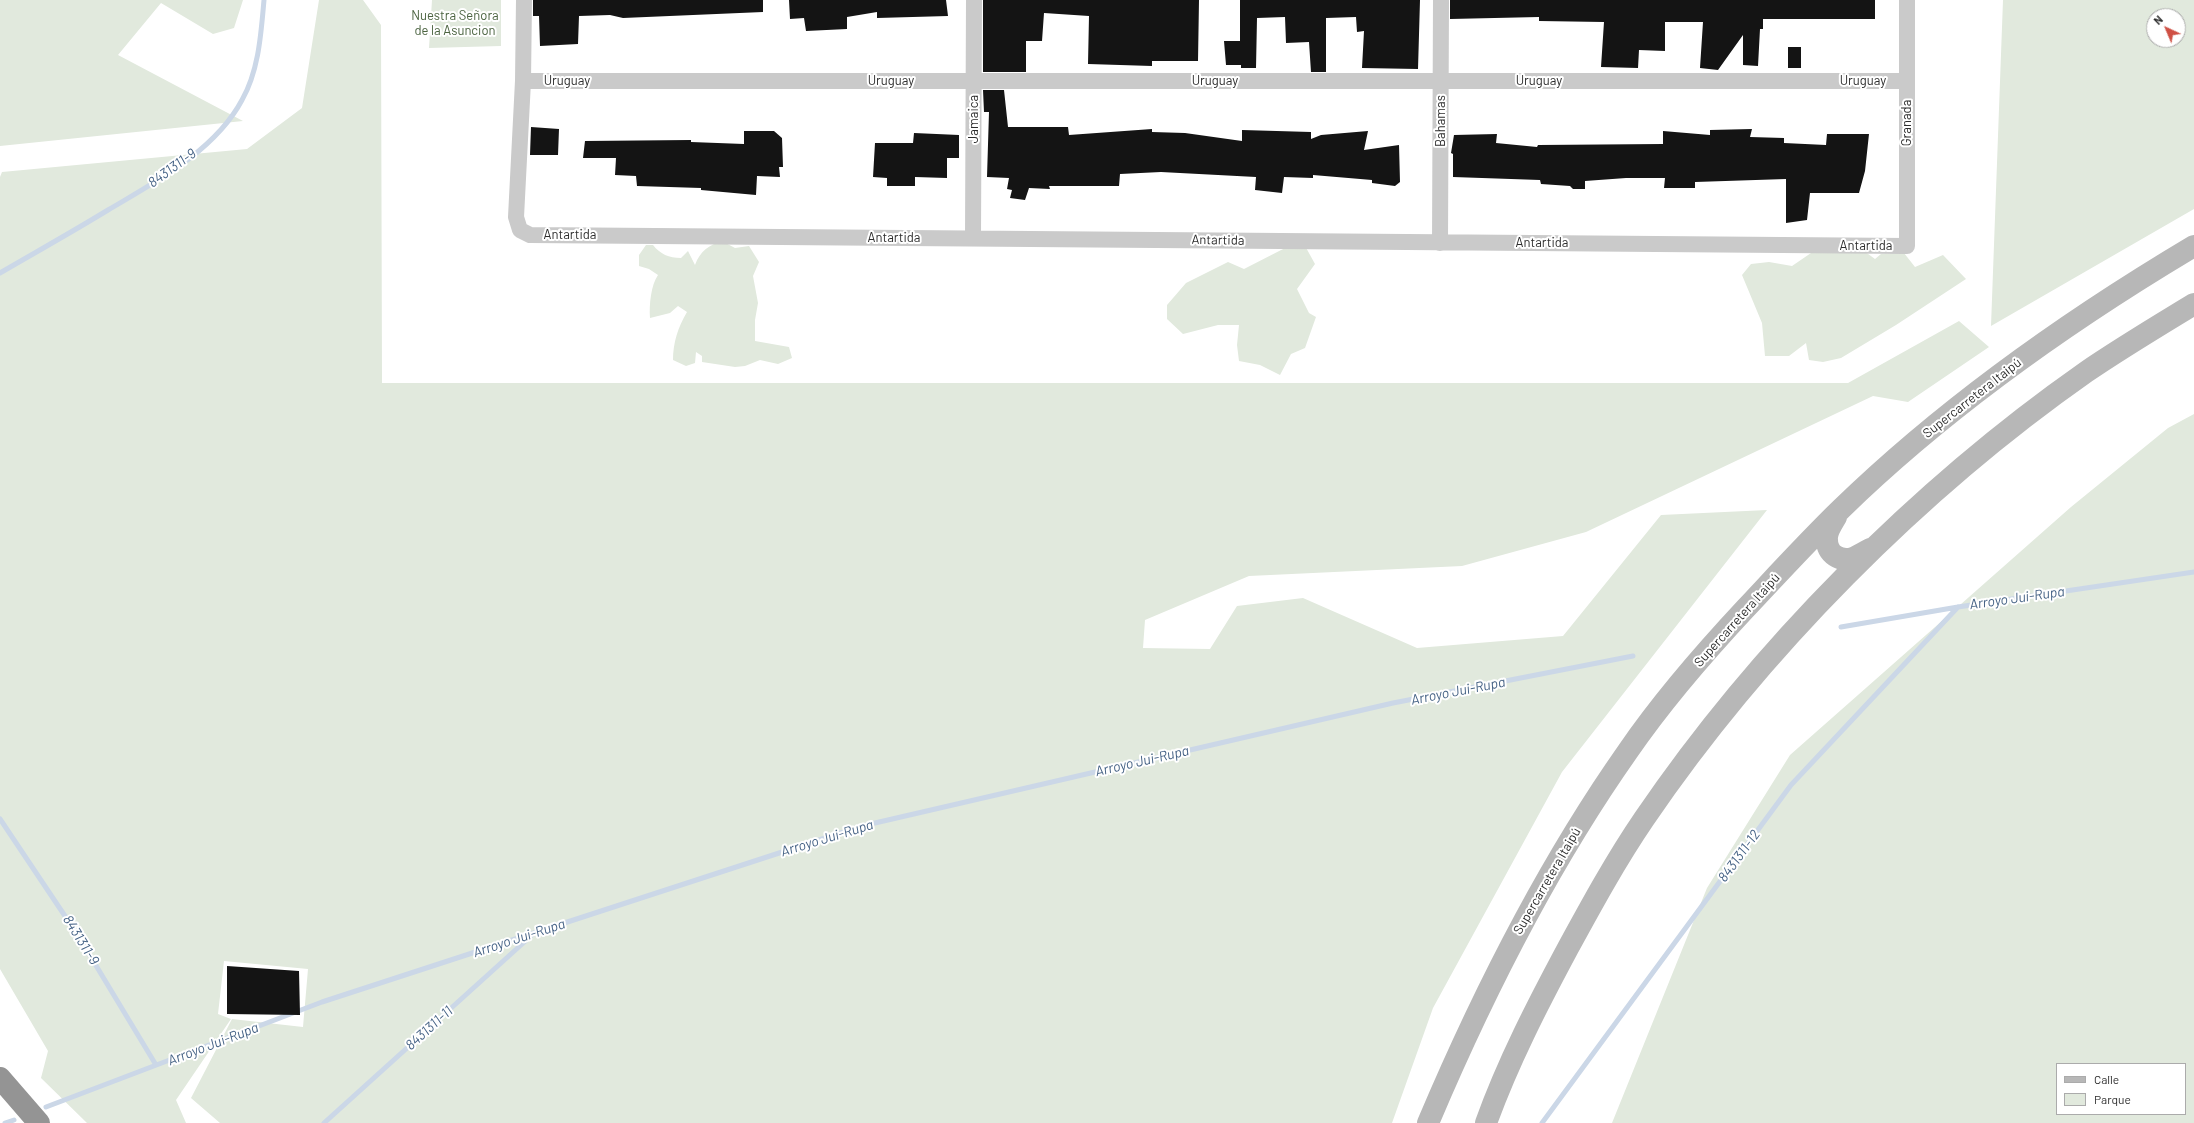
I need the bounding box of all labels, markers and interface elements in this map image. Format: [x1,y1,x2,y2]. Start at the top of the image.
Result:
park label: Nuestra Señora de la Asuncion [411,8,499,39]
north arrow [2146,8,2186,48]
text: N [2151,13,2165,27]
street label: Uruguay [544,73,590,89]
street label: Uruguay [868,73,914,89]
street label: Uruguay [1192,73,1238,89]
street label: Uruguay [1516,73,1562,89]
street label: Uruguay [1840,73,1886,89]
street label: Jamaica [966,95,982,143]
street label: Bahamas [1433,95,1449,147]
street label: Granada [1899,100,1915,146]
water label: 8431311-9 [145,145,199,191]
street label: Antartida [544,227,596,243]
street label: Antartida [868,230,920,246]
street label: Antartida [1191,232,1245,248]
street label: Antartida [1516,235,1568,251]
street label: Antartida [1840,238,1892,254]
street label: Supercarretera Itaipú [1920,355,2024,441]
street label: Supercarretera Itaipú [1691,570,1783,670]
water label: Arroyo Jui-Rupa [1968,583,2066,613]
water label: Arroyo Jui-Rupa [1409,674,1507,708]
water label: Arroyo Jui-Rupa [1093,742,1191,780]
water label: Arroyo Jui-Rupa [779,816,875,860]
street label: Supercarretera Itaipú [1510,825,1584,937]
water label: 8431311-12 [1715,827,1763,885]
water label: 8431311-9 [59,912,103,968]
water label: Arroyo Jui-Rupa [471,915,567,961]
water label: 8431311-11 [402,1002,456,1054]
water label: Arroyo Jui-Rupa [165,1019,261,1069]
legend [2056,1063,2186,1115]
text: Calle [2094,1072,2119,1086]
text: Parque [2094,1092,2131,1106]

